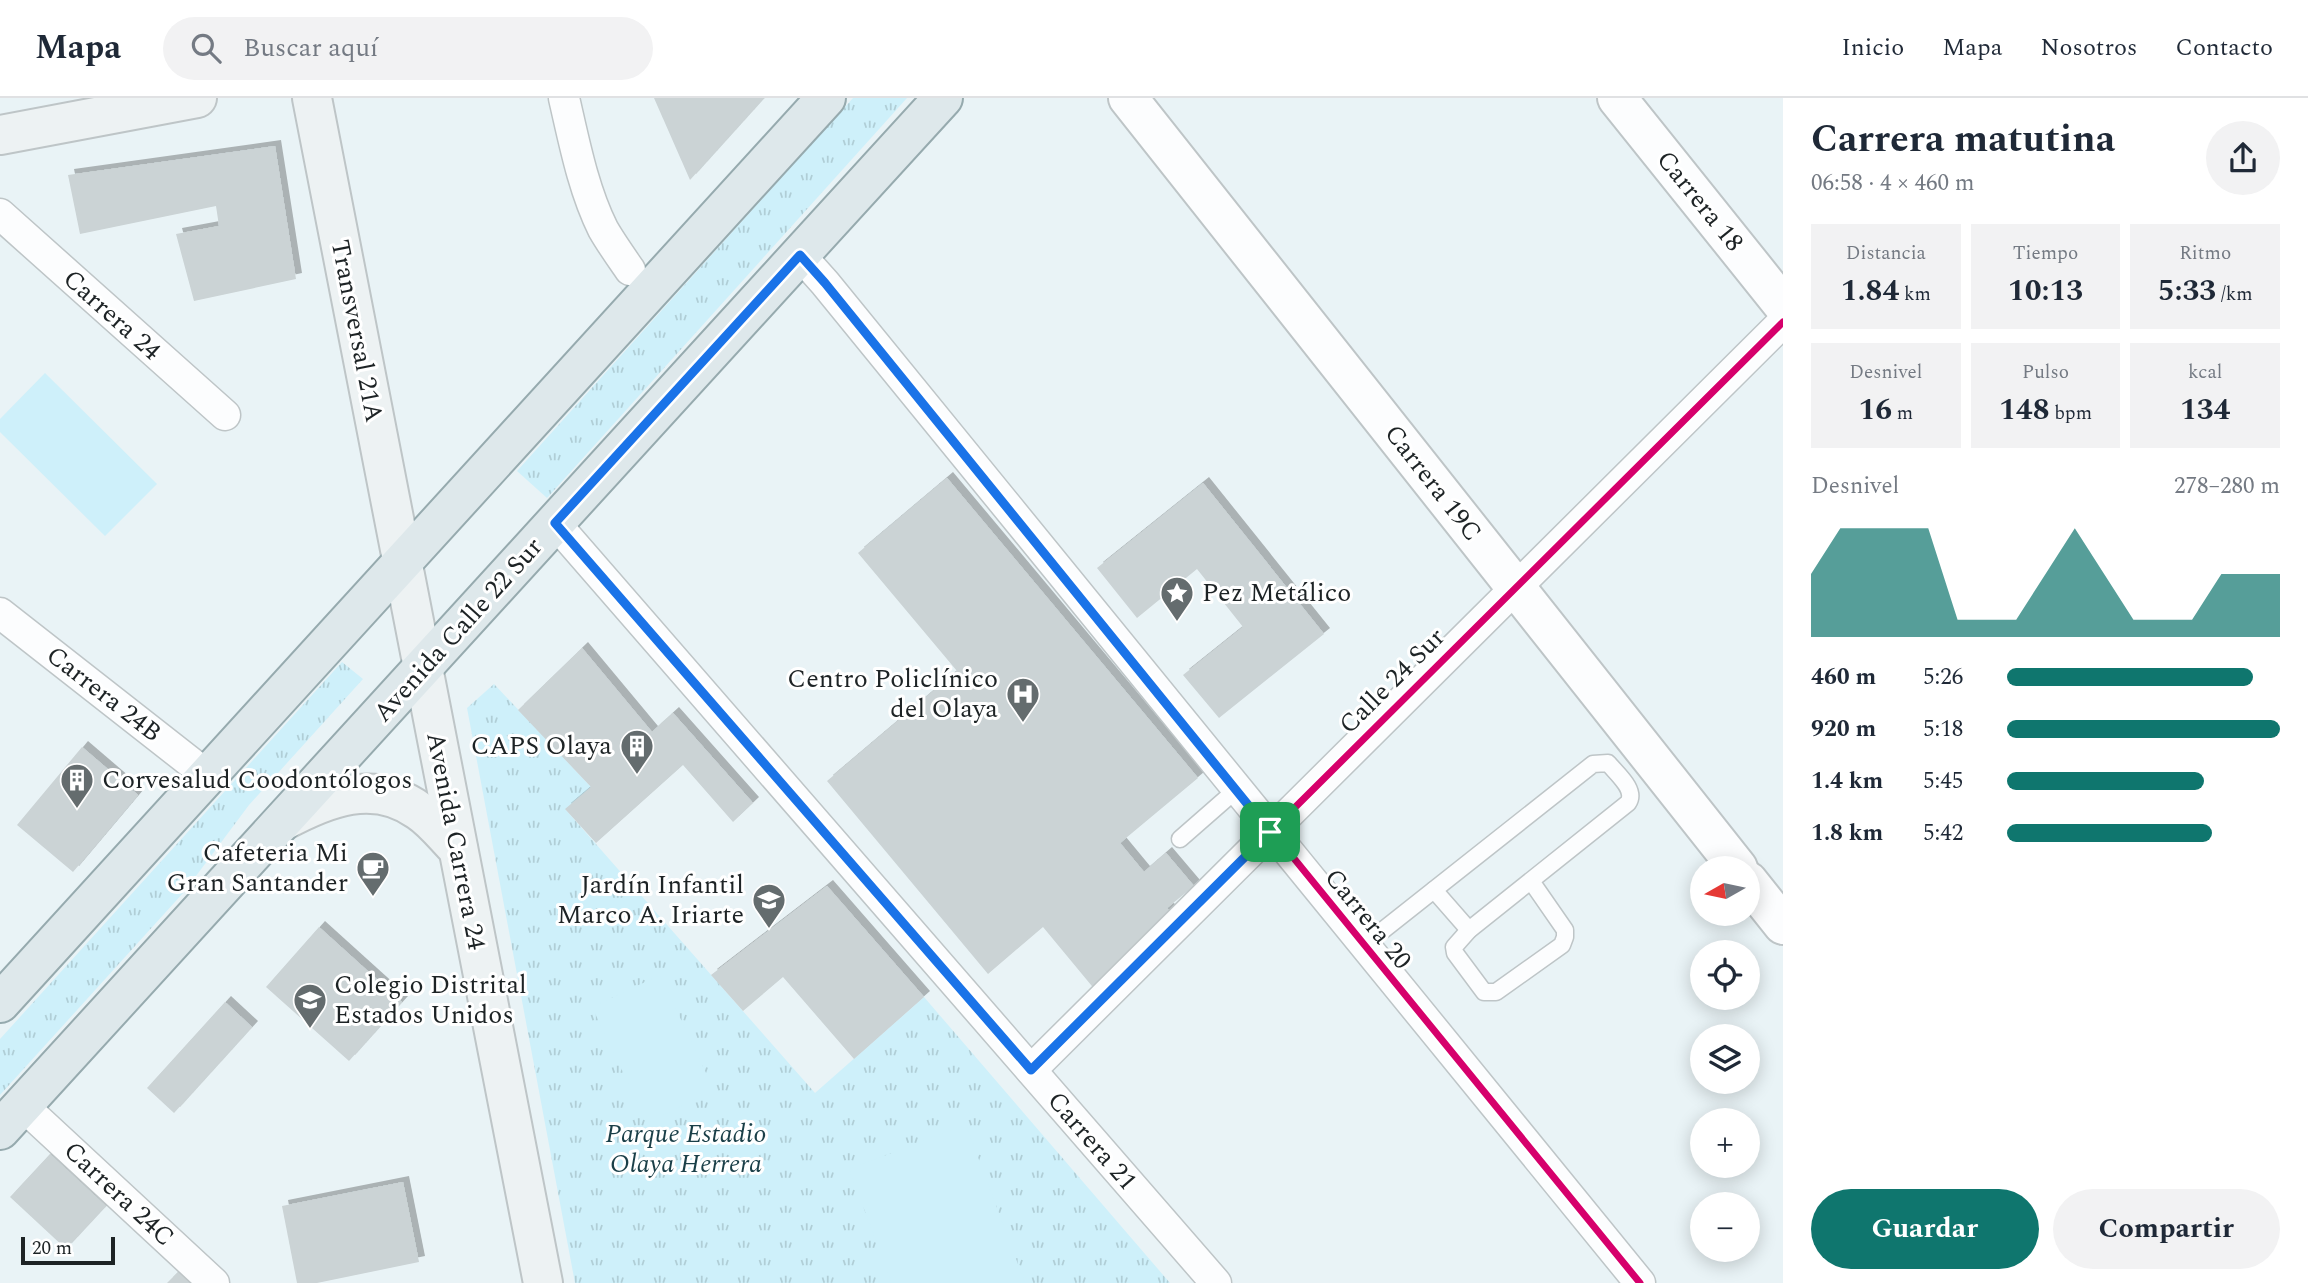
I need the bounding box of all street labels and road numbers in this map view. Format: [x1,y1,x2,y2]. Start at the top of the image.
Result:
street label: Carrera 18 [1647,142,1753,260]
street label: Transversal 21A [320,236,394,426]
street label: Carrera 24 [54,260,170,370]
street label: Carrera 19C [1374,416,1492,550]
street label: Avenida Calle 22 Sur [364,528,552,732]
street label: Calle 24 Sur [1329,618,1455,744]
street label: Carrera 24B [37,636,171,752]
street label: Avenida Carrera 24 [415,729,497,953]
street label: Carrera 20 [1315,860,1421,978]
street label: Carrera 21 [1037,1082,1147,1200]
street label: Carrera 24C [54,1132,184,1256]

